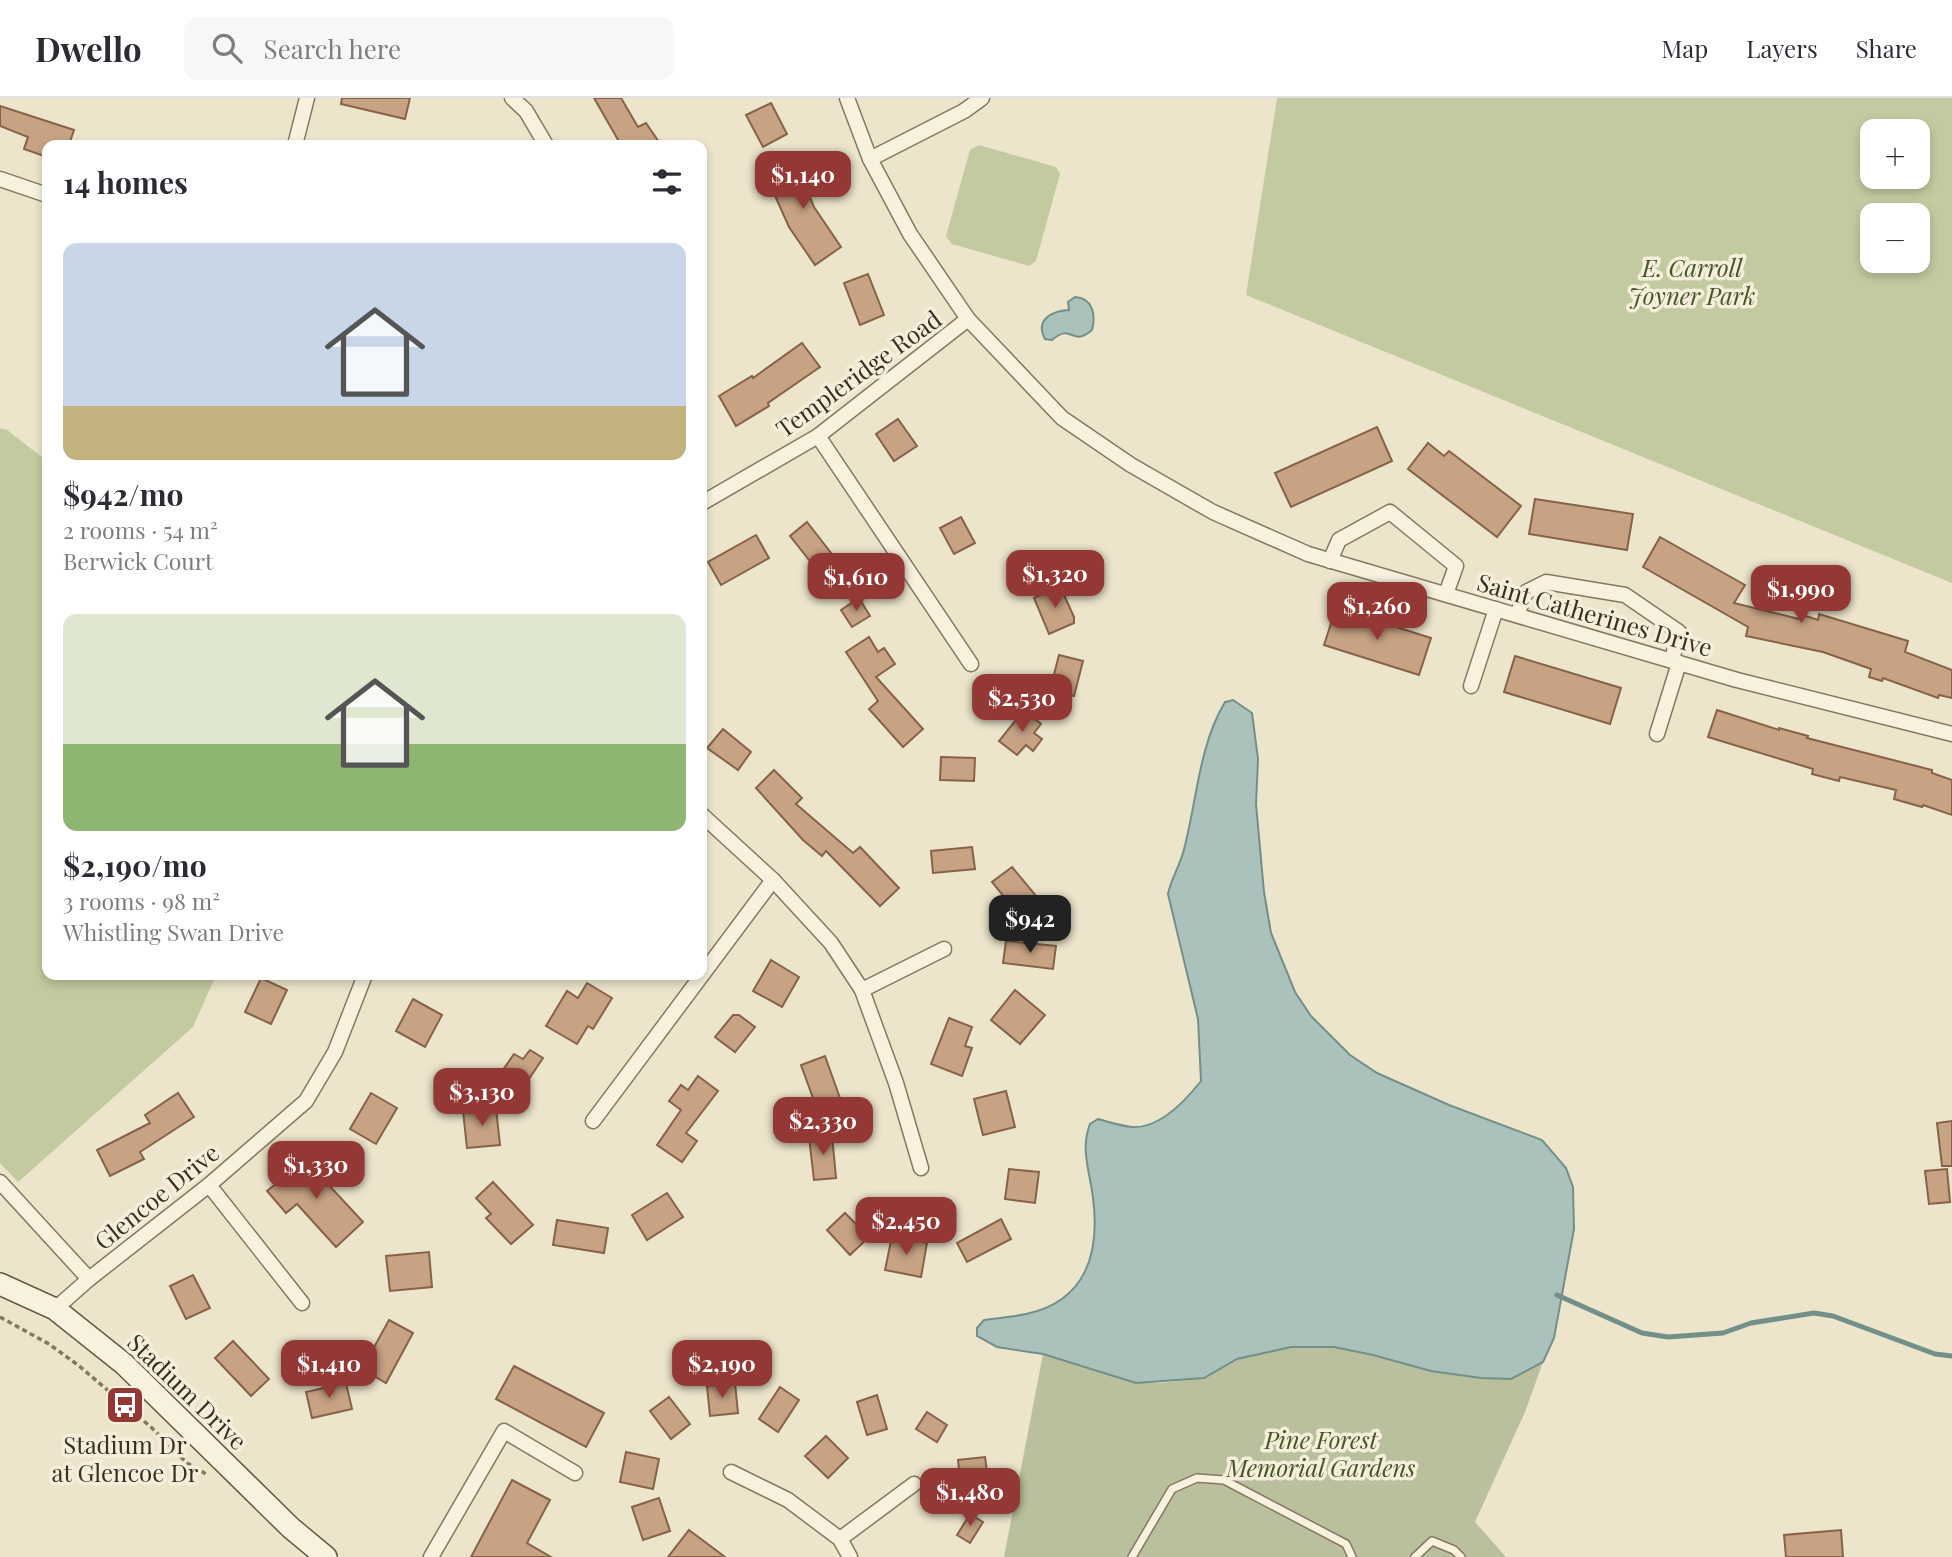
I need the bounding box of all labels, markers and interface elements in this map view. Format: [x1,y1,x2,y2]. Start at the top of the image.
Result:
search box [184,17,674,80]
text: Dwello [35,26,142,70]
icon: search [208,29,246,67]
text: Search here [264,31,401,66]
text: Map [1662,32,1708,64]
text: Layers [1746,32,1818,64]
text: Share [1856,32,1917,64]
map controls [1860,119,1930,273]
button: + [1860,119,1930,189]
pin: $1,140 [746,152,860,211]
text: $1,140 [771,158,835,189]
text: 14 homes [63,162,188,202]
icon: filters [648,163,686,201]
button: − [1860,203,1930,273]
park label: E. Carroll Joyner Park [1629,251,1755,311]
icon: home [312,289,438,415]
street label: Templeridge Road [769,302,947,444]
text: $942/mo [63,474,183,514]
text: 2 rooms · 54 m² [63,514,218,545]
text: Berwick Court [63,545,213,576]
pin: $1,320 [998,550,1112,610]
pin: $1,610 [799,554,913,613]
text: $1,320 [1022,557,1088,588]
text: $1,610 [824,560,888,591]
street label: Saint Catherines Drive [1474,565,1716,663]
pin: $1,990 [1744,566,1858,625]
text: $1,990 [1767,572,1835,603]
pin: $1,260 [1320,582,1434,642]
text: $1,260 [1343,589,1411,620]
icon: home [312,660,438,786]
pin: $2,530 [965,674,1079,734]
text: $2,530 [988,681,1056,712]
text: $2,190/mo [63,845,207,885]
text: 3 rooms · 98 m² [63,885,220,916]
pin: $942 [989,896,1071,955]
text: $942 [1005,902,1055,933]
text: Whistling Swan Drive [63,916,284,947]
pin: $3,130 [425,1068,539,1128]
text: $3,130 [449,1075,515,1106]
pin: $2,330 [766,1098,880,1157]
text: $2,330 [789,1104,857,1135]
street label: Glencoe Drive [87,1136,225,1256]
pin: $1,330 [259,1142,373,1201]
text: $1,330 [284,1148,348,1179]
pin: $2,450 [849,1198,963,1257]
text: $2,450 [871,1204,941,1235]
street label: Stadium Drive [121,1326,255,1456]
pin: $1,410 [272,1340,386,1400]
pin: $2,190 [665,1340,779,1400]
text: $1,410 [297,1347,361,1378]
text: $2,190 [688,1347,756,1378]
bus stop icon: Stadium Dr at Glencoe Dr [104,1384,146,1426]
park label: Pine Forest Memorial Gardens [1225,1423,1416,1483]
place label: Stadium Dr at Glencoe Dr [52,1428,199,1488]
pin: $1,480 [913,1468,1027,1528]
text: $1,480 [936,1475,1004,1506]

